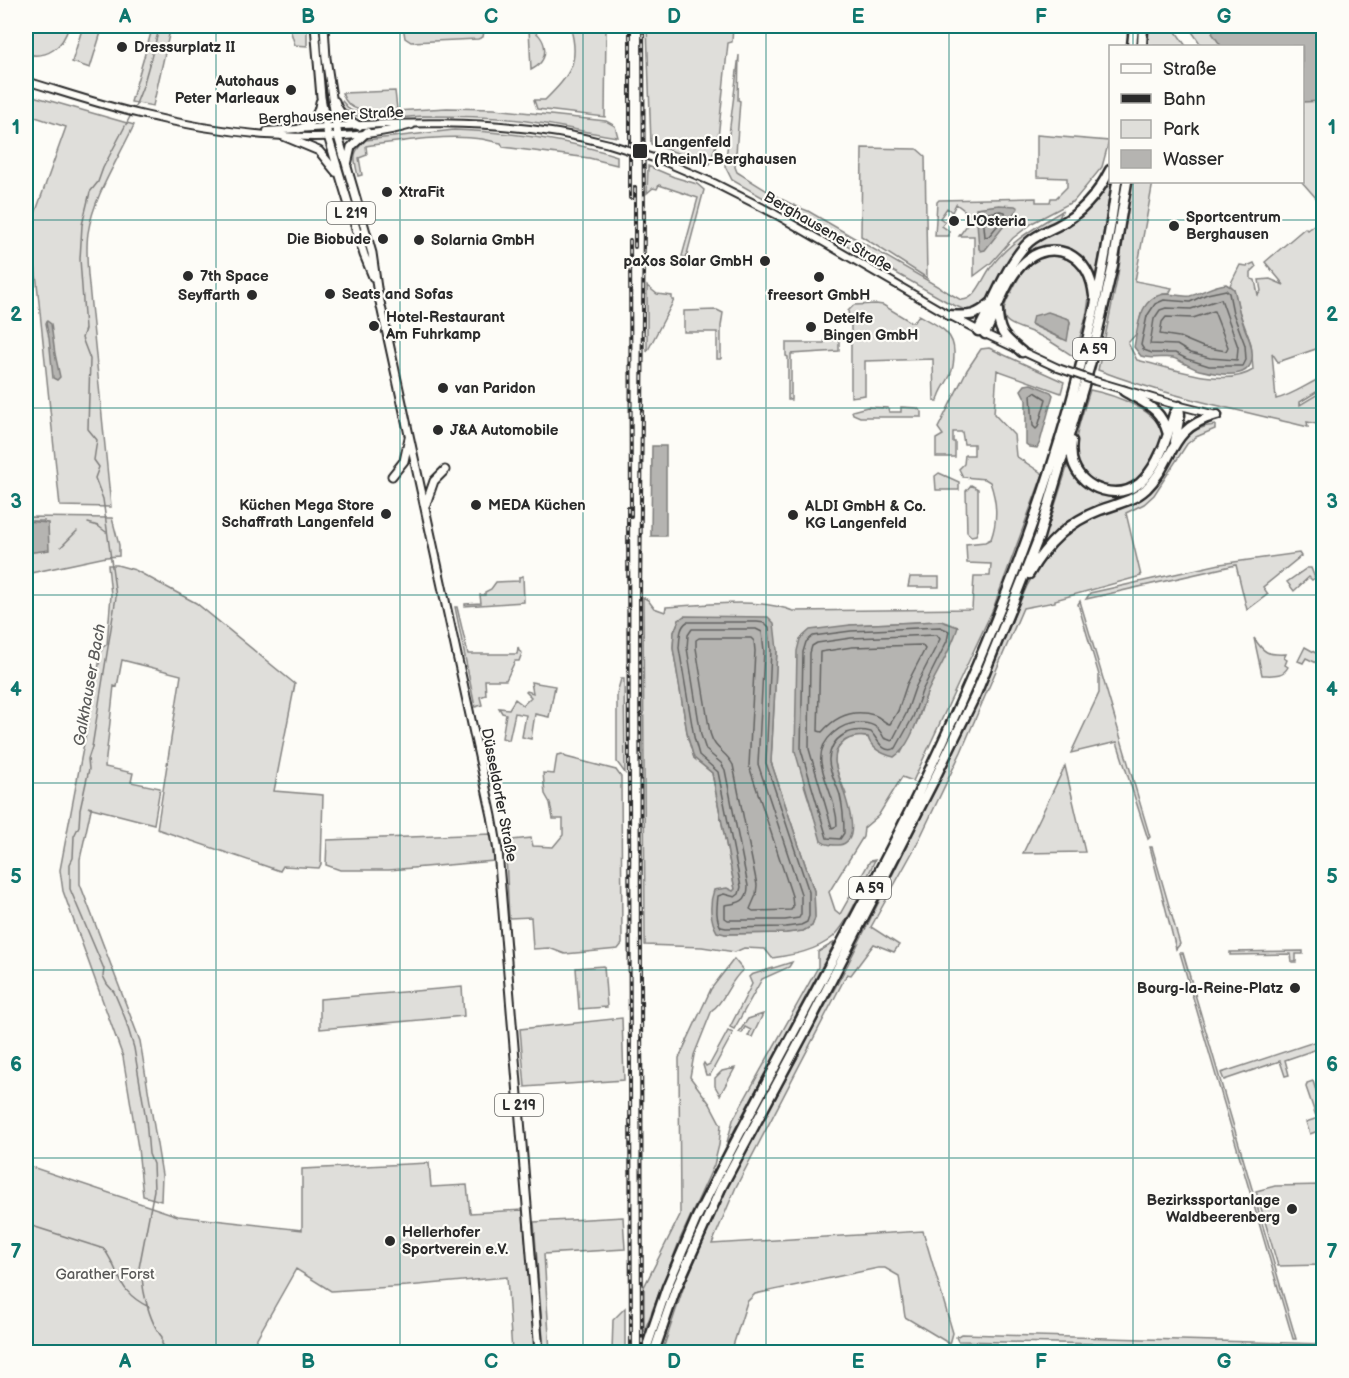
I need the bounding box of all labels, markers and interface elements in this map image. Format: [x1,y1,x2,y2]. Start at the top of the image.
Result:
text: A [118,5,132,29]
text: B [301,5,315,29]
text: C [484,5,498,29]
text: D [667,5,681,29]
text: E [852,5,865,29]
text: F [1035,5,1047,29]
text: G [1217,5,1232,29]
place label: Dressurplatz II [134,38,235,57]
marker: Dressurplatz II [115,40,129,54]
legend [1109,45,1304,183]
text: Straße [1163,59,1217,80]
place label: Autohaus Peter Marleaux [175,72,279,108]
marker: Autohaus Peter Marleaux [284,83,298,97]
text: Bahn [1163,89,1206,110]
street label: Berghausener Straße [258,103,404,129]
text: 1 [12,116,20,140]
text: 1 [1328,116,1336,140]
text: Park [1163,119,1199,140]
place label: Langenfeld (Rheinl)-Berghausen [654,133,797,169]
marker: Langenfeld (Rheinl)-Berghausen [631,142,649,160]
text: Wasser [1163,149,1224,170]
place label: XtraFit [399,183,444,202]
marker: XtraFit [380,185,394,199]
street label: Berghausener Straße [760,187,896,277]
road number: L 219 [327,202,375,224]
place label: Sportcentrum Berghausen [1186,208,1281,244]
place label: L'Osteria [966,212,1026,231]
marker: L'Osteria [947,214,961,228]
marker: Sportcentrum Berghausen [1167,219,1181,233]
place label: Die Biobude [287,230,371,249]
place label: Solarnia GmbH [431,231,535,250]
marker: Die Biobude [376,232,390,246]
marker: Solarnia GmbH [412,233,426,247]
place label: paXos Solar GmbH [624,252,753,271]
marker: paXos Solar GmbH [758,254,772,268]
place label: 7th Space [200,267,269,286]
marker: 7th Space [181,269,195,283]
marker: freesort GmbH [812,270,826,284]
place label: Seats and Sofas [342,285,453,304]
place label: Seyffarth [178,286,240,305]
place label: freesort GmbH [768,286,870,305]
marker: Seats and Sofas [323,287,337,301]
marker: Seyffarth [245,288,259,302]
text: 2 [10,303,22,327]
text: 2 [1326,303,1338,327]
place label: Hotel-Restaurant Am Fuhrkamp [385,308,505,344]
place label: Detelfe Bingen GmbH [823,309,918,345]
marker: Hotel-Restaurant Am Fuhrkamp [367,319,381,333]
marker: Detelfe Bingen GmbH [804,320,818,334]
road number: A 59 [1073,338,1115,360]
place label: van Paridon [454,379,536,398]
marker: van Paridon [436,381,450,395]
place label: J&A Automobile [450,421,559,440]
marker: J&A Automobile [431,423,445,437]
text: 3 [10,490,22,514]
text: 3 [1326,490,1338,514]
place label: Küchen Mega Store Schaffrath Langenfeld [222,496,374,532]
place label: MEDA Küchen [488,496,586,515]
place label: ALDI GmbH & Co. KG Langenfeld [804,497,926,533]
marker: MEDA Küchen [469,498,483,512]
marker: Küchen Mega Store Schaffrath Langenfeld [379,507,393,521]
marker: ALDI GmbH & Co. KG Langenfeld [786,508,800,522]
water label: Galkhauser Bach [70,622,110,748]
text: 4 [10,678,22,702]
text: 4 [1326,678,1338,702]
street label: Düsseldorfer Straße [477,727,521,863]
text: 5 [10,865,22,889]
text: 5 [1326,865,1338,889]
road number: A 59 [849,877,891,899]
place label: Bourg-la-Reine-Platz [1137,979,1284,998]
marker: Bourg-la-Reine-Platz [1288,981,1302,995]
text: 6 [10,1053,22,1077]
text: 6 [1326,1053,1338,1077]
road number: L 219 [495,1094,543,1116]
place label: Bezirkssportanlage Waldbeerenberg [1147,1191,1280,1227]
marker: Bezirkssportanlage Waldbeerenberg [1285,1202,1299,1216]
place label: Hellerhofer Sportverein e.V. [402,1223,508,1259]
marker: Hellerhofer Sportverein e.V. [383,1234,397,1248]
text: 7 [10,1240,22,1264]
text: 7 [1326,1240,1338,1264]
park label: Garather Forst [55,1265,155,1284]
text: A [118,1350,132,1374]
text: B [301,1350,315,1374]
text: C [484,1350,498,1374]
text: D [667,1350,681,1374]
text: E [852,1350,865,1374]
text: F [1035,1350,1047,1374]
text: G [1217,1350,1232,1374]

